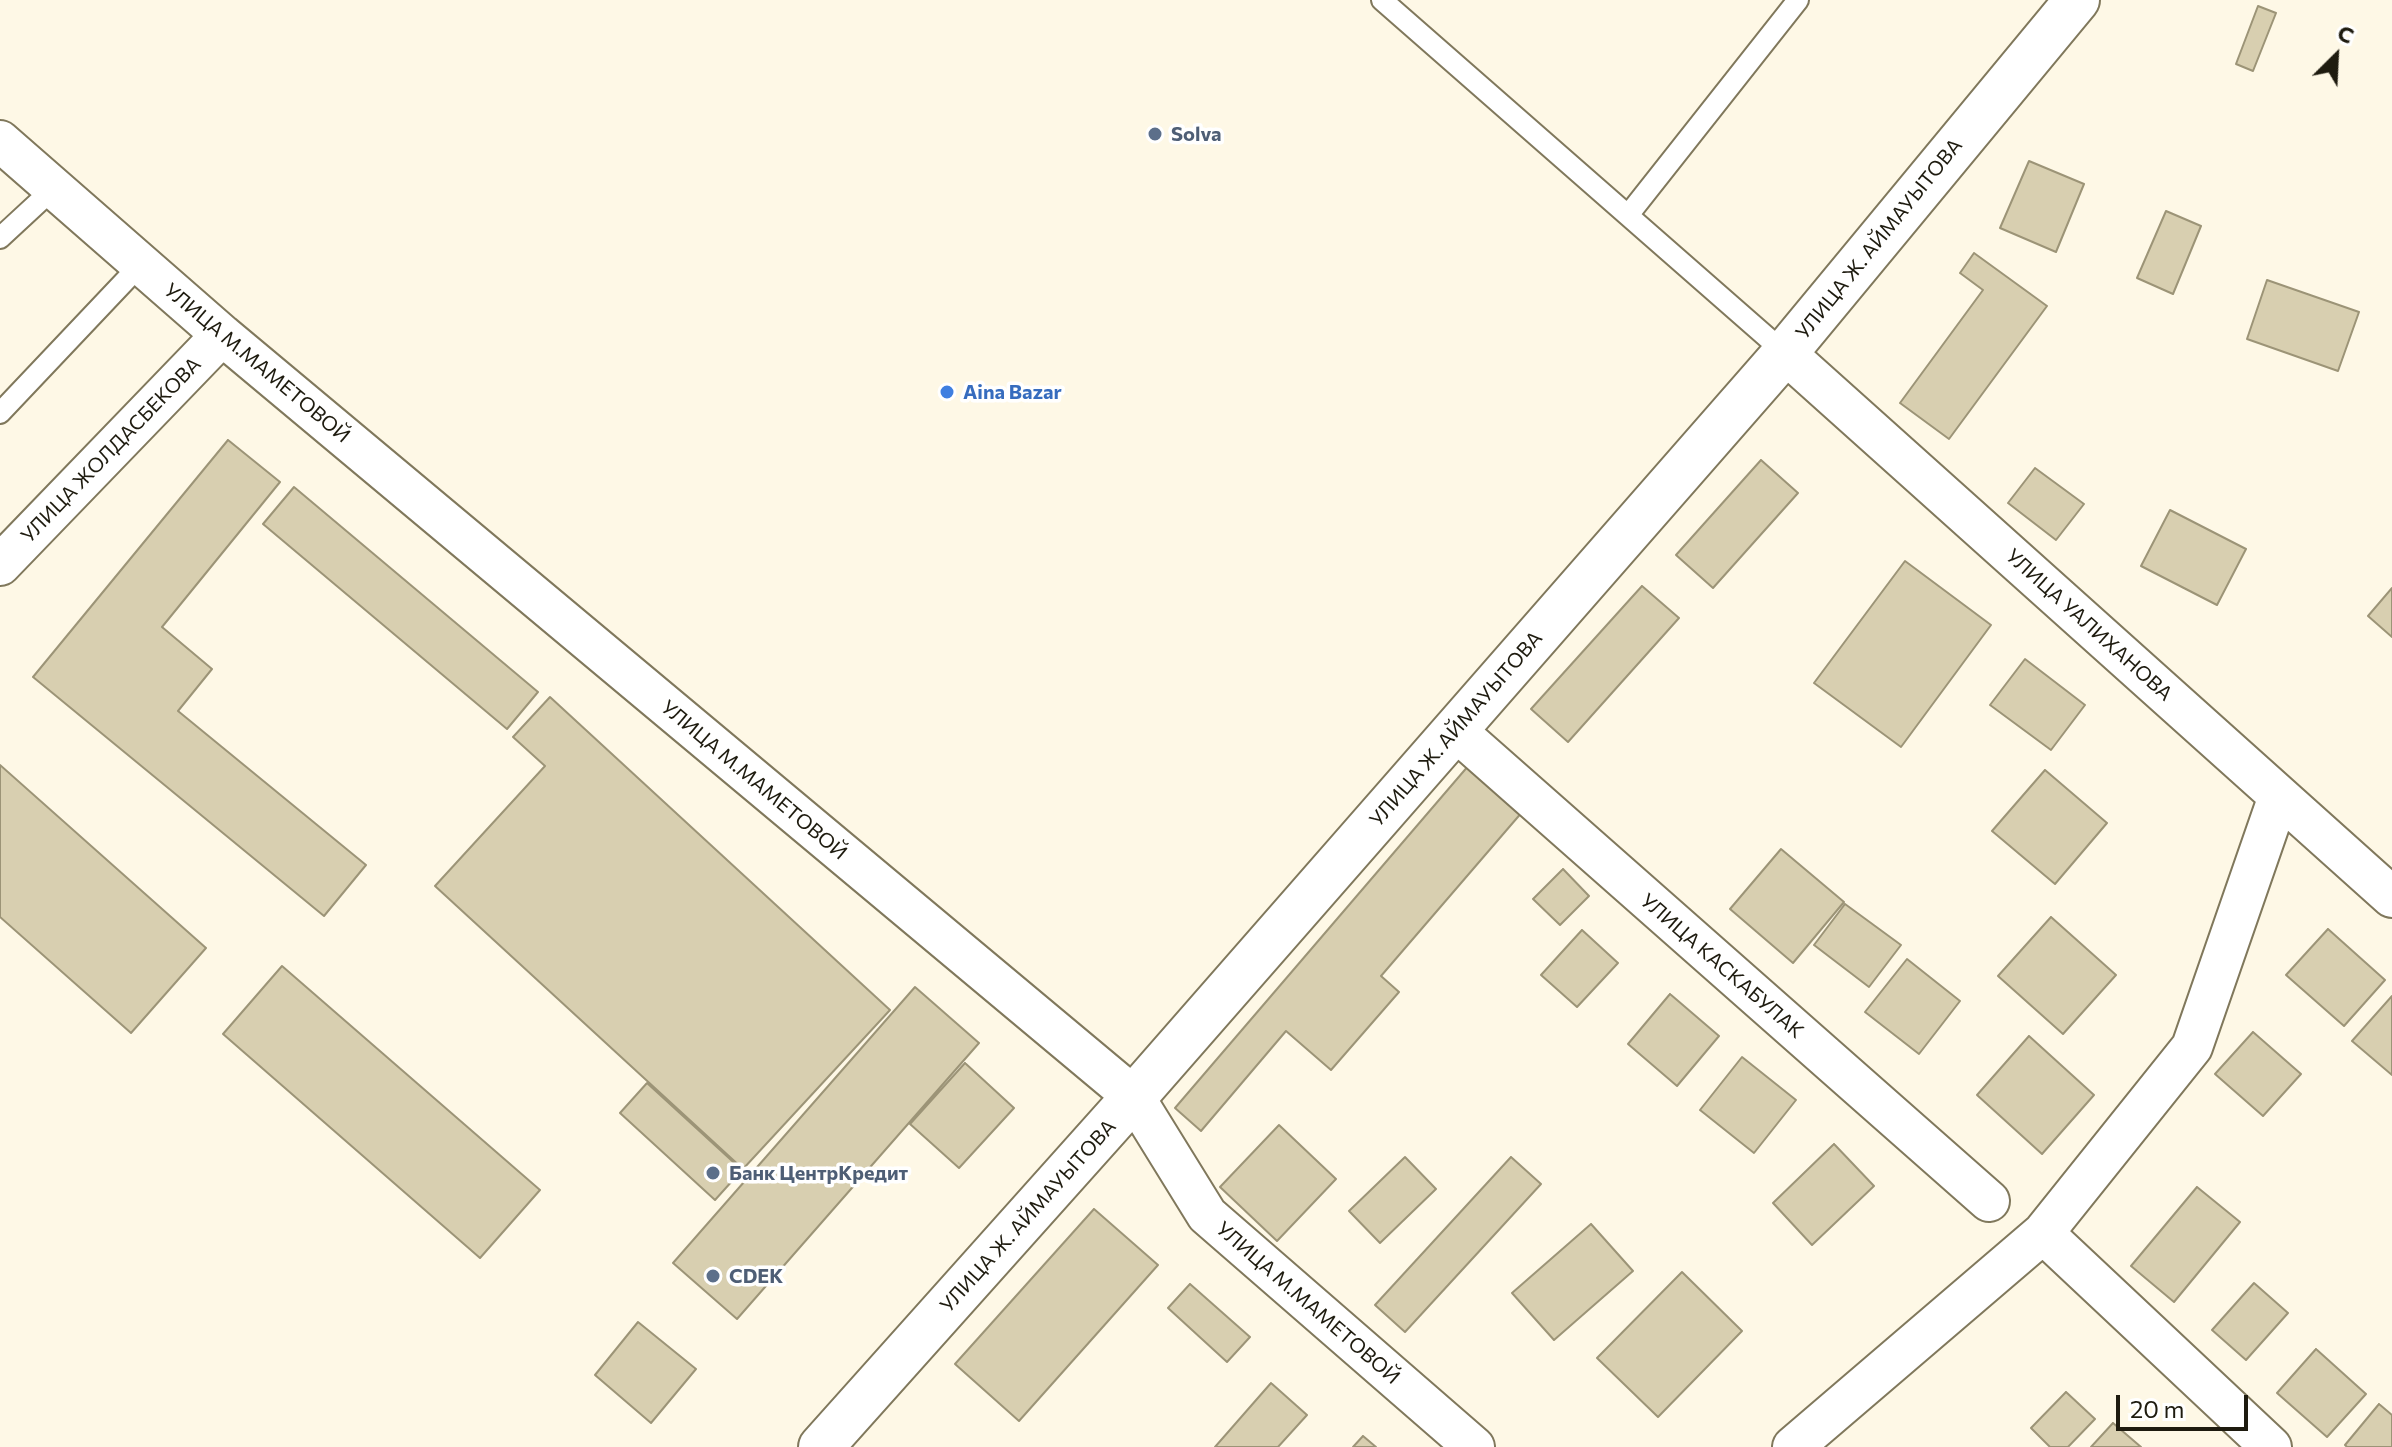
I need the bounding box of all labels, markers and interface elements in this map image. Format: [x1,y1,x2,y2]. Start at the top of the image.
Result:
north arrow [2296,16,2376,96]
text: С [2334,18,2358,49]
place label: Solva [1171,122,1222,146]
marker: Solva [1146,125,1164,143]
street label: УЛИЦА Ж. АЙМАУЫТОВА [1791,134,1967,344]
street label: УЛИЦА М.МАМЕТОВОЙ [159,278,355,448]
street label: УЛИЦА ЖОЛДАСБЕКОВА [16,352,206,548]
place label: Aina Bazar [963,380,1062,404]
marker: Aina Bazar [938,383,956,401]
street label: УЛИЦА УАЛИХАНОВА [2001,544,2177,706]
street label: УЛИЦА Ж. АЙМАУЫТОВА [1365,626,1547,832]
street label: УЛИЦА М.МАМЕТОВОЙ [656,695,852,865]
street label: УЛИЦА КАСКАБУЛАК [1636,889,1808,1043]
street label: УЛИЦА Ж. АЙМАУЫТОВА [935,1115,1121,1317]
place label: Банк ЦентрКредит [729,1161,908,1185]
marker: Банк ЦентрКредит [704,1164,722,1182]
street label: УЛИЦА М.МАМЕТОВОЙ [1211,1217,1405,1389]
place label: CDEK [729,1264,783,1288]
marker: CDEK [704,1267,722,1285]
scale bar [2120,1379,2252,1429]
text: 20 m [2130,1394,2184,1423]

